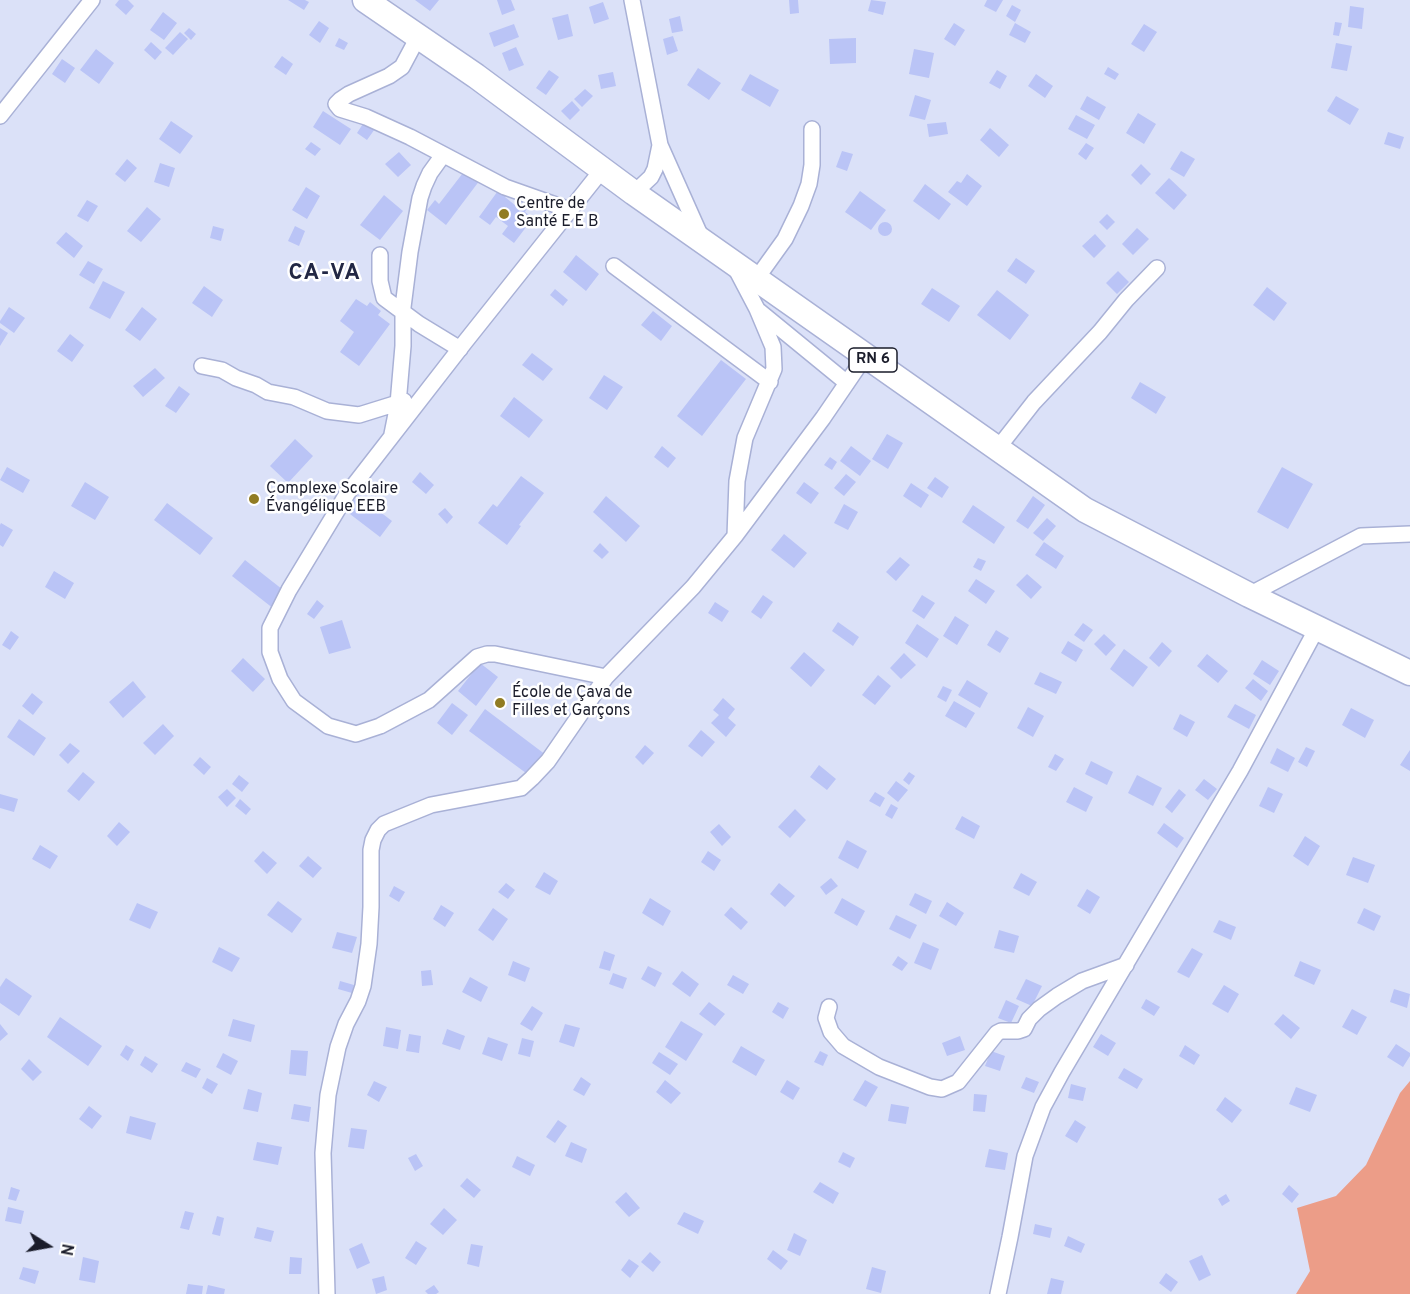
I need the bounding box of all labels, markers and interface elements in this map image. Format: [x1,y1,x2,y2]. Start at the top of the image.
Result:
place label: Centre de Santé E E B [516,195,598,233]
marker: Centre de Santé E E B [497,207,511,221]
district label: CA-VA [288,262,362,288]
road number: RN 6 [849,348,897,372]
place label: Complexe Scolaire Évangélique EEB [266,480,398,518]
marker: Complexe Scolaire Évangélique EEB [247,492,261,506]
place label: École de Çava de Filles et Garçons [512,684,632,722]
marker: École de Çava de Filles et Garçons [493,696,507,710]
north arrow [18,1216,78,1276]
text: N [55,1242,77,1257]

